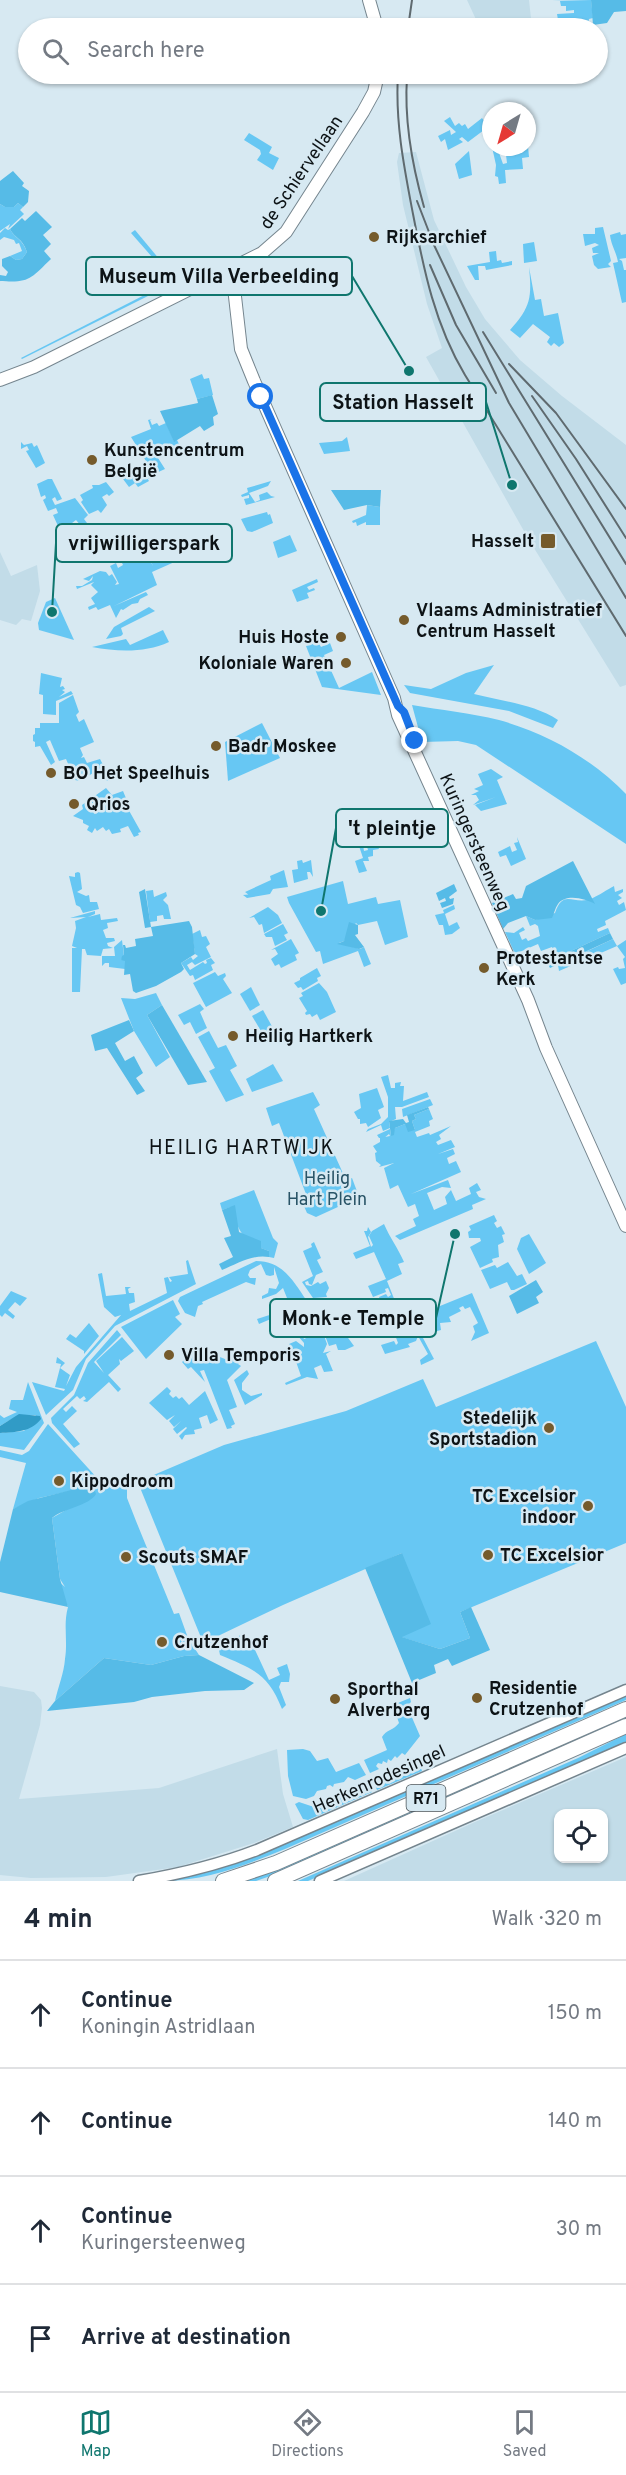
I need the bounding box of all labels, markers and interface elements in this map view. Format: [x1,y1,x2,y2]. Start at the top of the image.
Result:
search box [18,18,608,84]
icon: search [39,35,72,68]
text: Search here [87,38,205,65]
north arrow [482,102,536,156]
street label: de Schiervellaan [256,111,349,234]
place label: Rijksarchief [386,227,487,250]
marker: Rijksarchief [367,230,381,244]
callout: Museum Villa Verbeelding [86,257,352,295]
text: Museum Villa Verbeelding [99,265,339,291]
route start [247,383,273,409]
callout: Station Hasselt [320,383,486,421]
text: Station Hasselt [332,391,474,417]
place label: Kunstencentrum België [104,440,245,484]
marker: Kunstencentrum België [85,453,99,467]
callout: vrijwilligerspark [56,524,232,562]
place label: Hasselt [471,531,534,554]
text: vrijwilligerspark [68,532,220,558]
marker: Hasselt [539,532,557,550]
place label: Vlaams Administratief Centrum Hasselt [416,600,602,644]
marker: Vlaams Administratief Centrum Hasselt [397,613,411,627]
place label: Huis Hoste [238,627,329,650]
marker: Huis Hoste [334,630,348,644]
place label: Koloniale Waren [199,653,334,676]
marker: Koloniale Waren [339,656,353,670]
route end [401,727,427,753]
place label: Badr Moskee [228,736,337,759]
marker: Badr Moskee [209,739,223,753]
place label: BO Het Speelhuis [63,763,210,786]
marker: BO Het Speelhuis [44,766,58,780]
street label: Kuringersteenweg [433,770,514,915]
place label: Qrios [86,794,130,817]
marker: Qrios [67,797,81,811]
callout: 't pleintje [336,809,448,847]
text: 't pleintje [348,817,436,843]
place label: Protestantse Kerk [496,948,603,992]
marker: Protestantse Kerk [477,961,491,975]
place label: Heilig Hartkerk [245,1026,373,1049]
marker: Heilig Hartkerk [226,1029,240,1043]
district label: HEILIG HARTWIJK [149,1136,335,1162]
park label: Heilig Hart Plein [287,1168,367,1212]
callout: Monk-e Temple [270,1299,436,1337]
text: Monk-e Temple [282,1307,424,1333]
place label: Villa Temporis [181,1345,301,1368]
marker: Villa Temporis [162,1348,176,1362]
place label: Stedelijk Sportstadion [429,1408,537,1452]
marker: Stedelijk Sportstadion [542,1421,556,1435]
place label: Kippodroom [71,1471,173,1494]
marker: Kippodroom [52,1474,66,1488]
place label: TC Excelsior indoor [472,1486,576,1530]
marker: TC Excelsior indoor [581,1499,595,1513]
place label: TC Excelsior [500,1545,605,1568]
place label: Scouts SMAF [138,1547,248,1570]
marker: TC Excelsior [481,1548,495,1562]
marker: Scouts SMAF [119,1550,133,1564]
place label: Crutzenhof [174,1632,269,1655]
marker: Crutzenhof [155,1635,169,1649]
place label: Residentie Crutzenhof [489,1678,584,1722]
place label: Sporthal Alverberg [347,1679,430,1723]
marker: Residentie Crutzenhof [470,1691,484,1705]
marker: Sporthal Alverberg [328,1692,342,1706]
street label: Herkenrodesingel [310,1741,450,1820]
road number: R71 [406,1785,446,1811]
map controls [554,1809,608,1863]
button: locate [554,1809,608,1863]
text: 4 min [24,1904,93,1937]
text: Walk · 320 m [492,1907,602,1933]
text: Continue [81,1988,172,2015]
icon: ahead [24,1998,57,2031]
text: 150 m [548,2001,602,2027]
text: Koningin Astridlaan [81,2015,255,2041]
icon: ahead [24,2106,57,2139]
text: Continue [81,2109,172,2136]
text: 140 m [548,2109,602,2135]
text: Continue [81,2204,172,2231]
icon: ahead [24,2214,57,2247]
text: 30 m [556,2217,602,2243]
text: Kuringersteenweg [81,2231,246,2257]
icon: arrive [24,2322,57,2355]
text: Arrive at destination [81,2325,291,2352]
tab: Map [79,2406,112,2462]
tab: Directions [271,2406,344,2462]
tab: Saved [503,2406,547,2462]

